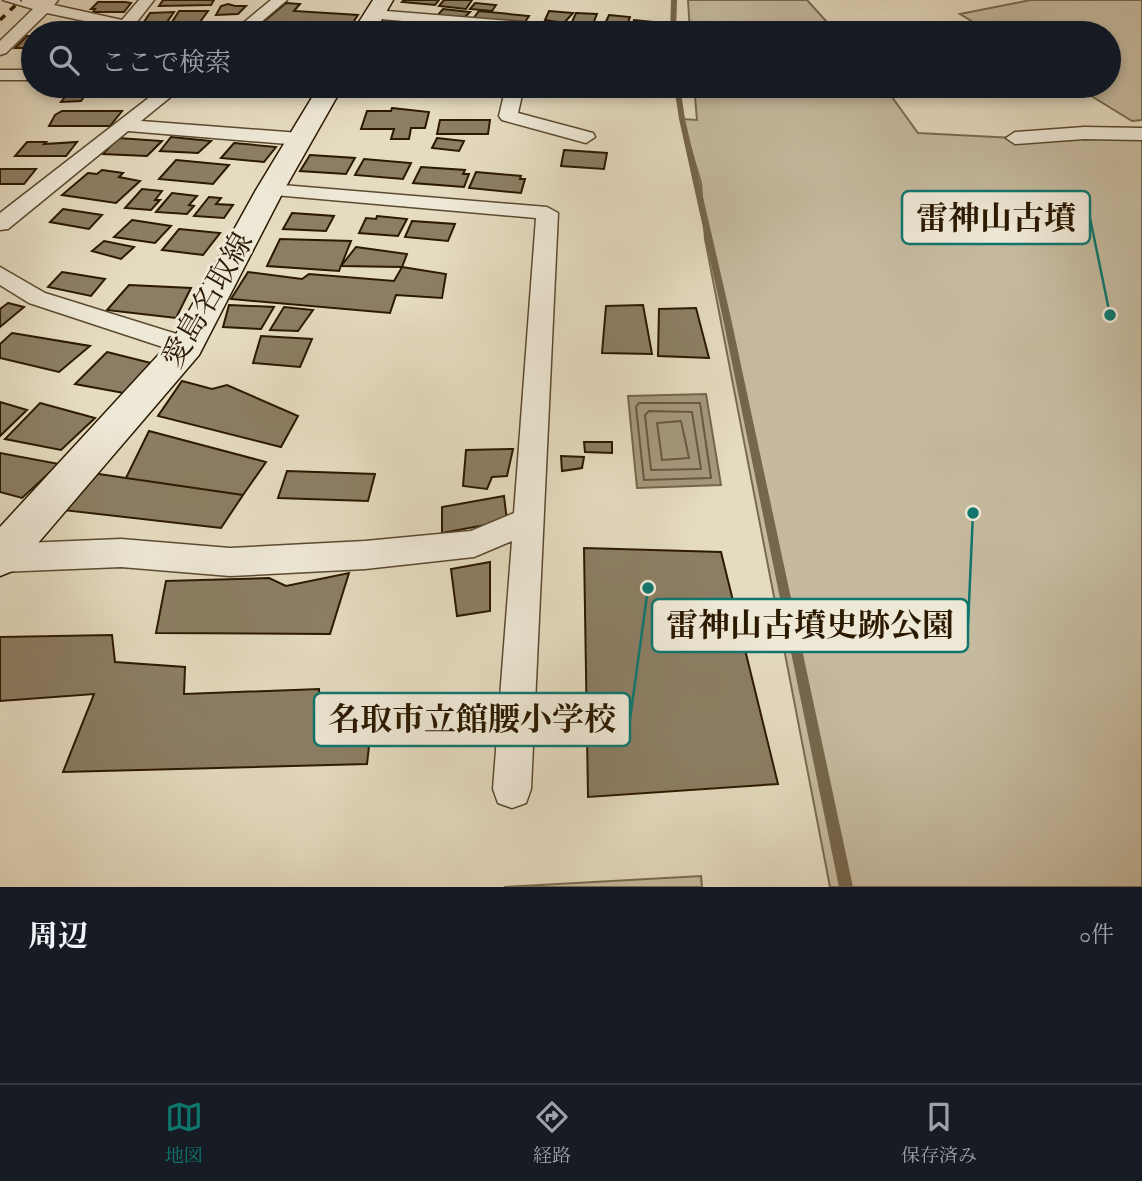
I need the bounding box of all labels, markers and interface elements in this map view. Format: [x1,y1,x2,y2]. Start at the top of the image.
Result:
search box [21,21,1121,98]
icon: search [45,41,83,79]
text: ここで検索 [101,47,231,79]
callout: 雷神山古墳 [902,191,1090,244]
text: 雷神山古墳 [916,199,1076,239]
street label: 愛島名取線 [154,226,261,374]
callout: 雷神山古墳史跡公園 [652,599,968,652]
text: 雷神山古墳史跡公園 [666,606,954,646]
callout: 名取市立館腰小学校 [314,693,630,746]
text: 名取市立館腰小学校 [328,700,616,740]
text: 周辺 [28,918,88,955]
text: 0件 [1079,920,1114,949]
tab: 地図 [165,1098,203,1168]
tab: 経路 [533,1098,571,1168]
tab: 保存済み [901,1098,977,1168]

